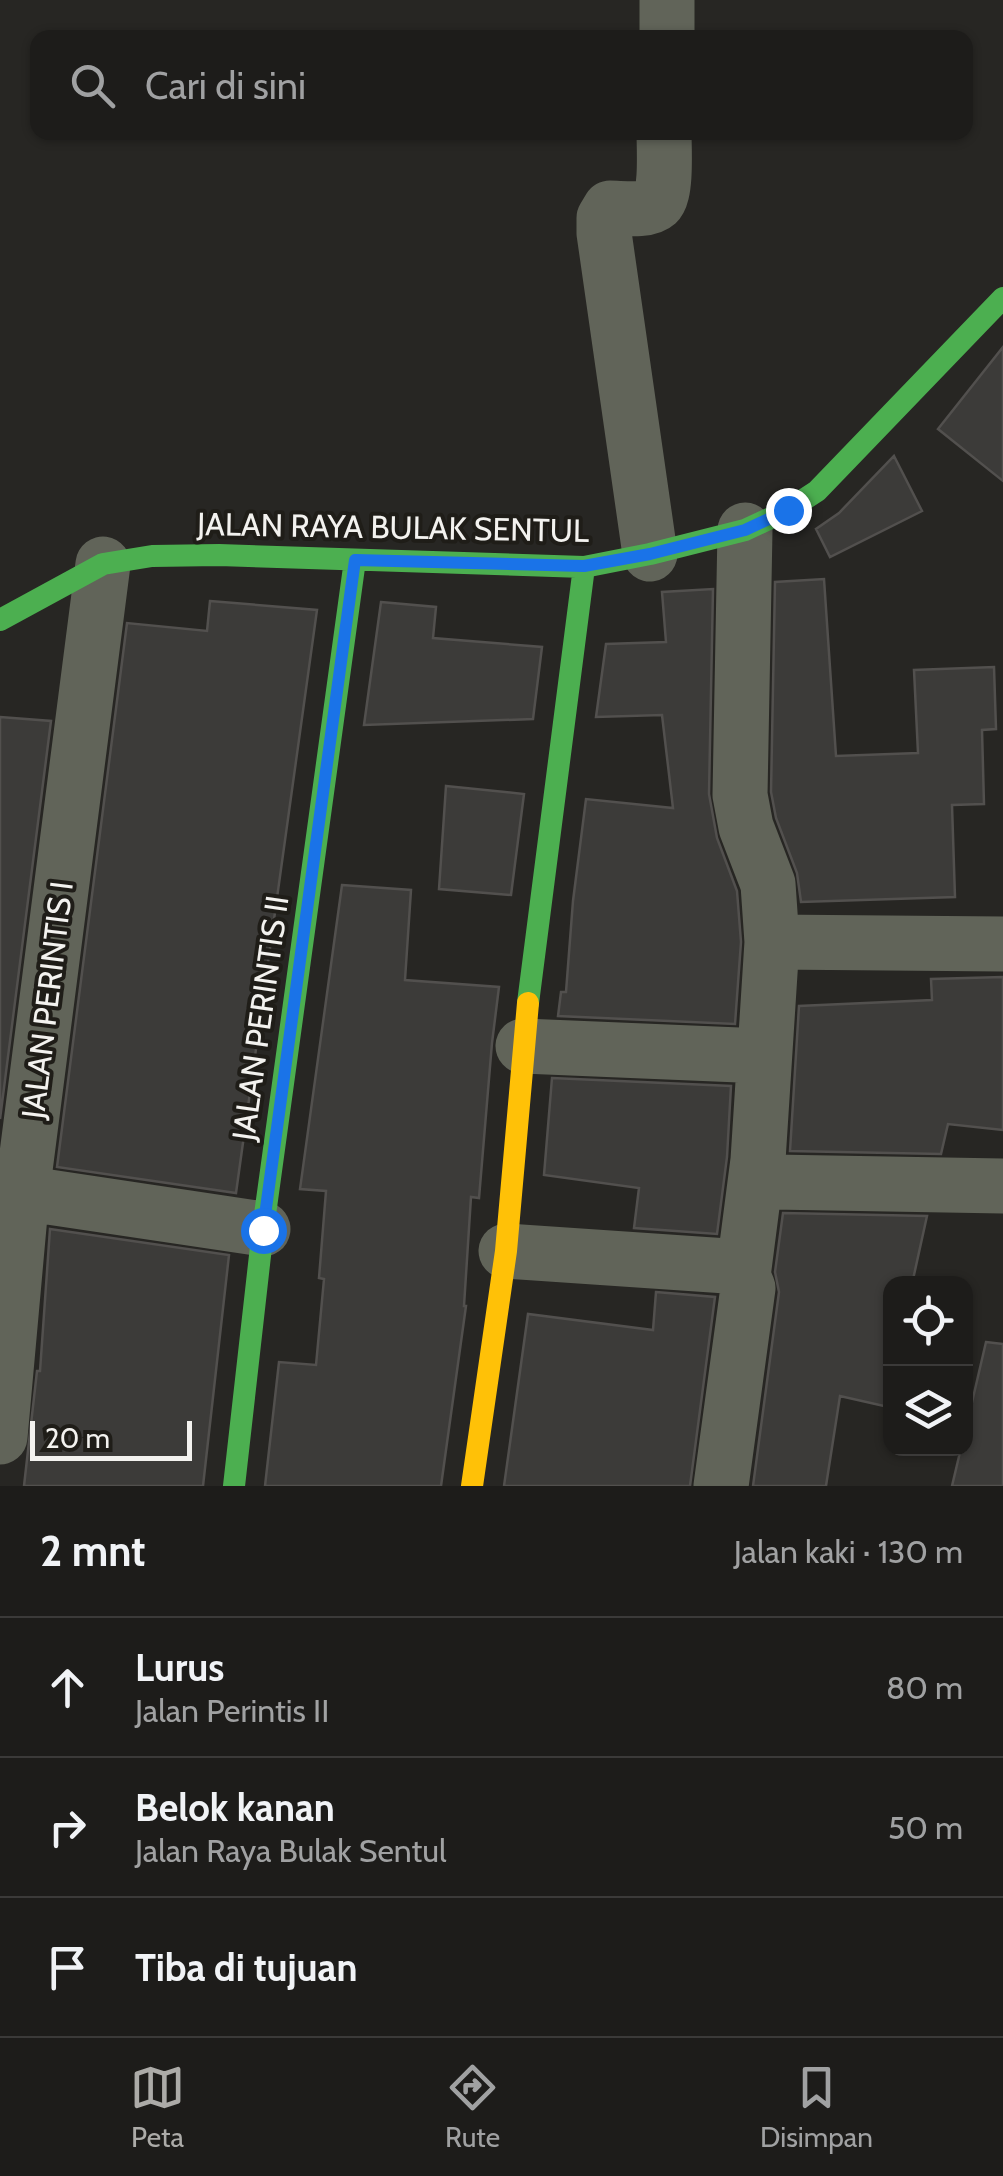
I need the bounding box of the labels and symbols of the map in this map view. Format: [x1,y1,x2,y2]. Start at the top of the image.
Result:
route end [766,488,812,534]
street label: JALAN RAYA BULAK SENTUL [196,504,589,550]
street label: JALAN PERINTIS I [13,879,81,1122]
street label: JALAN PERINTIS II [223,893,296,1144]
route start [241,1208,287,1254]
scale bar [30,1416,192,1460]

